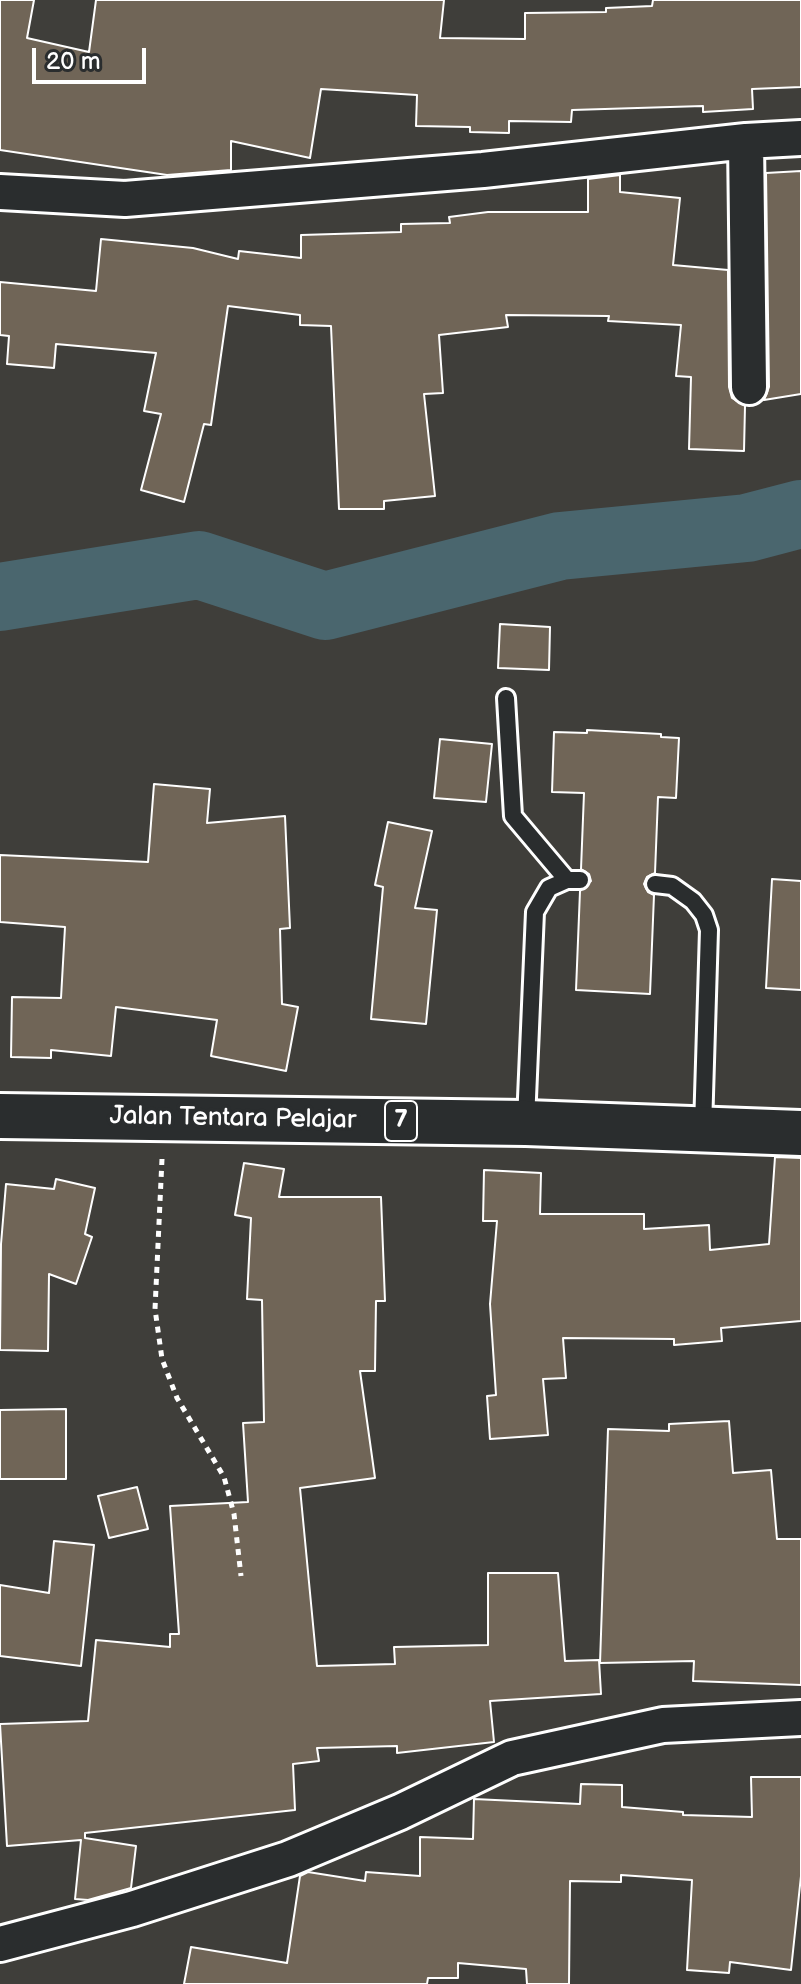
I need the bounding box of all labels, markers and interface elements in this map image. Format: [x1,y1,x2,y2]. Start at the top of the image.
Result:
scale bar [36,32,150,82]
text: 20 m [46,47,101,76]
street label: Jalan Tentara Pelajar [109,1101,357,1137]
road number: 7 [385,1101,417,1141]

